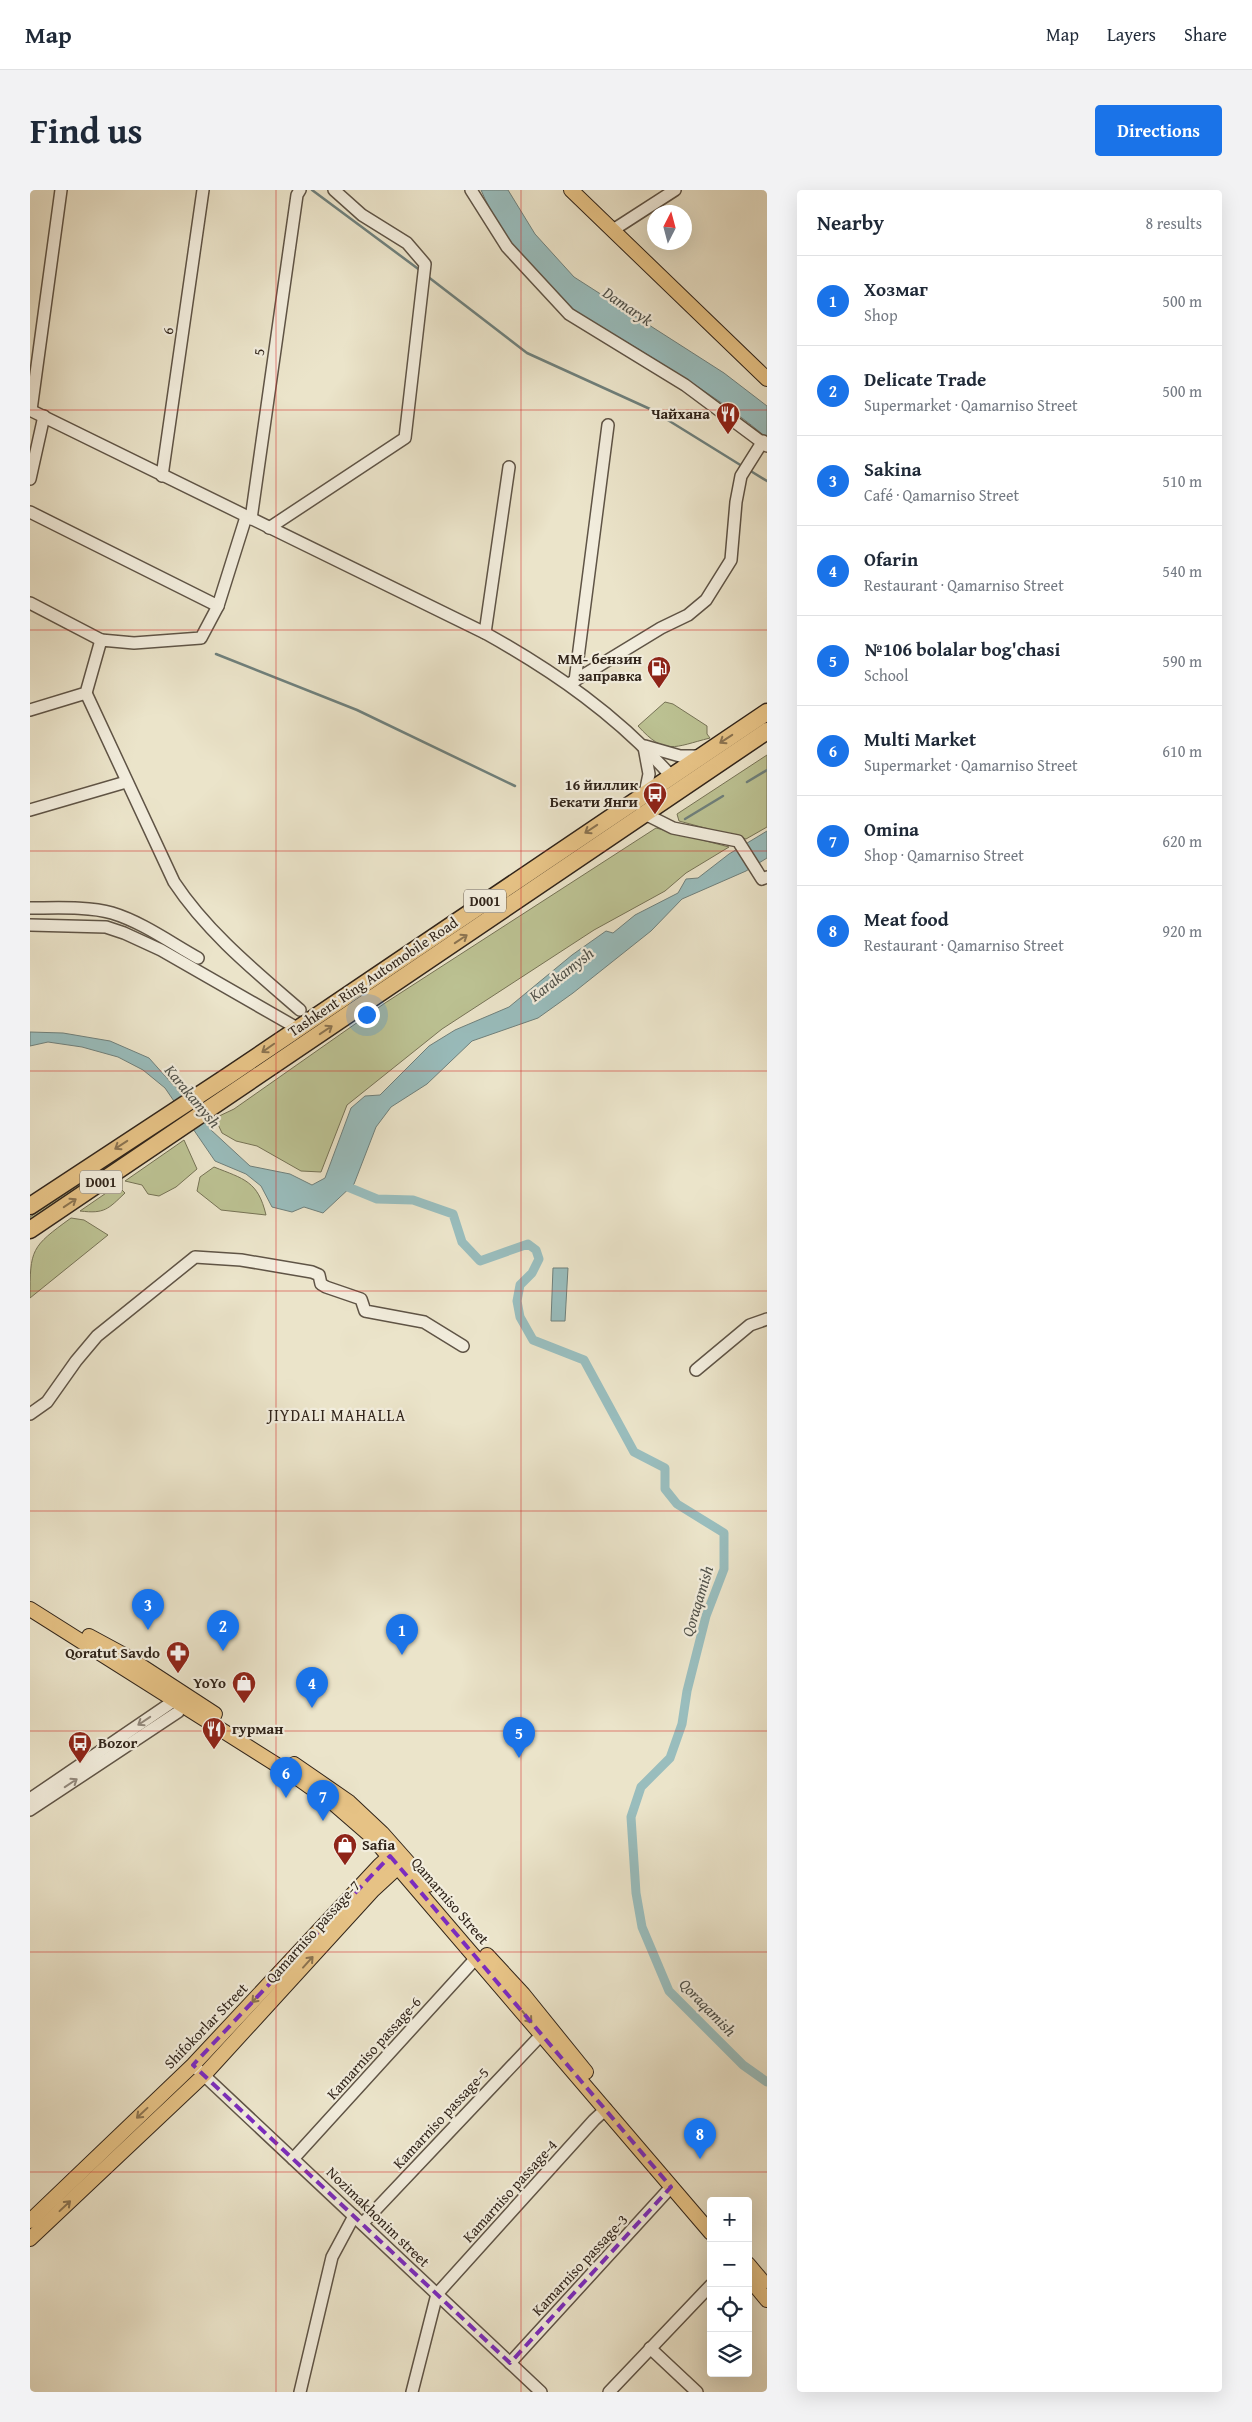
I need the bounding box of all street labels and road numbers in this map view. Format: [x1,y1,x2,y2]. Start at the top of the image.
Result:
street label: 6 [157,326,178,336]
street label: 5 [248,347,269,357]
road number: D001 [464,889,506,912]
street label: Tashkent Ring Automobile Road [284,912,462,1041]
road number: D001 [80,1170,122,1194]
street label: Qamarniso Street [407,1853,495,1949]
street label: Qamarniso passage-7 [261,1875,365,1988]
street label: Shifokorlar Street [159,1977,253,2073]
street label: Kamarniso passage-6 [322,1992,426,2104]
street label: Kamarniso passage-5 [388,2062,493,2173]
street label: Kamarniso passage-4 [458,2135,562,2247]
street label: Nozimakhonim street [322,2162,435,2272]
street label: Kamarniso passage-3 [527,2209,632,2320]

